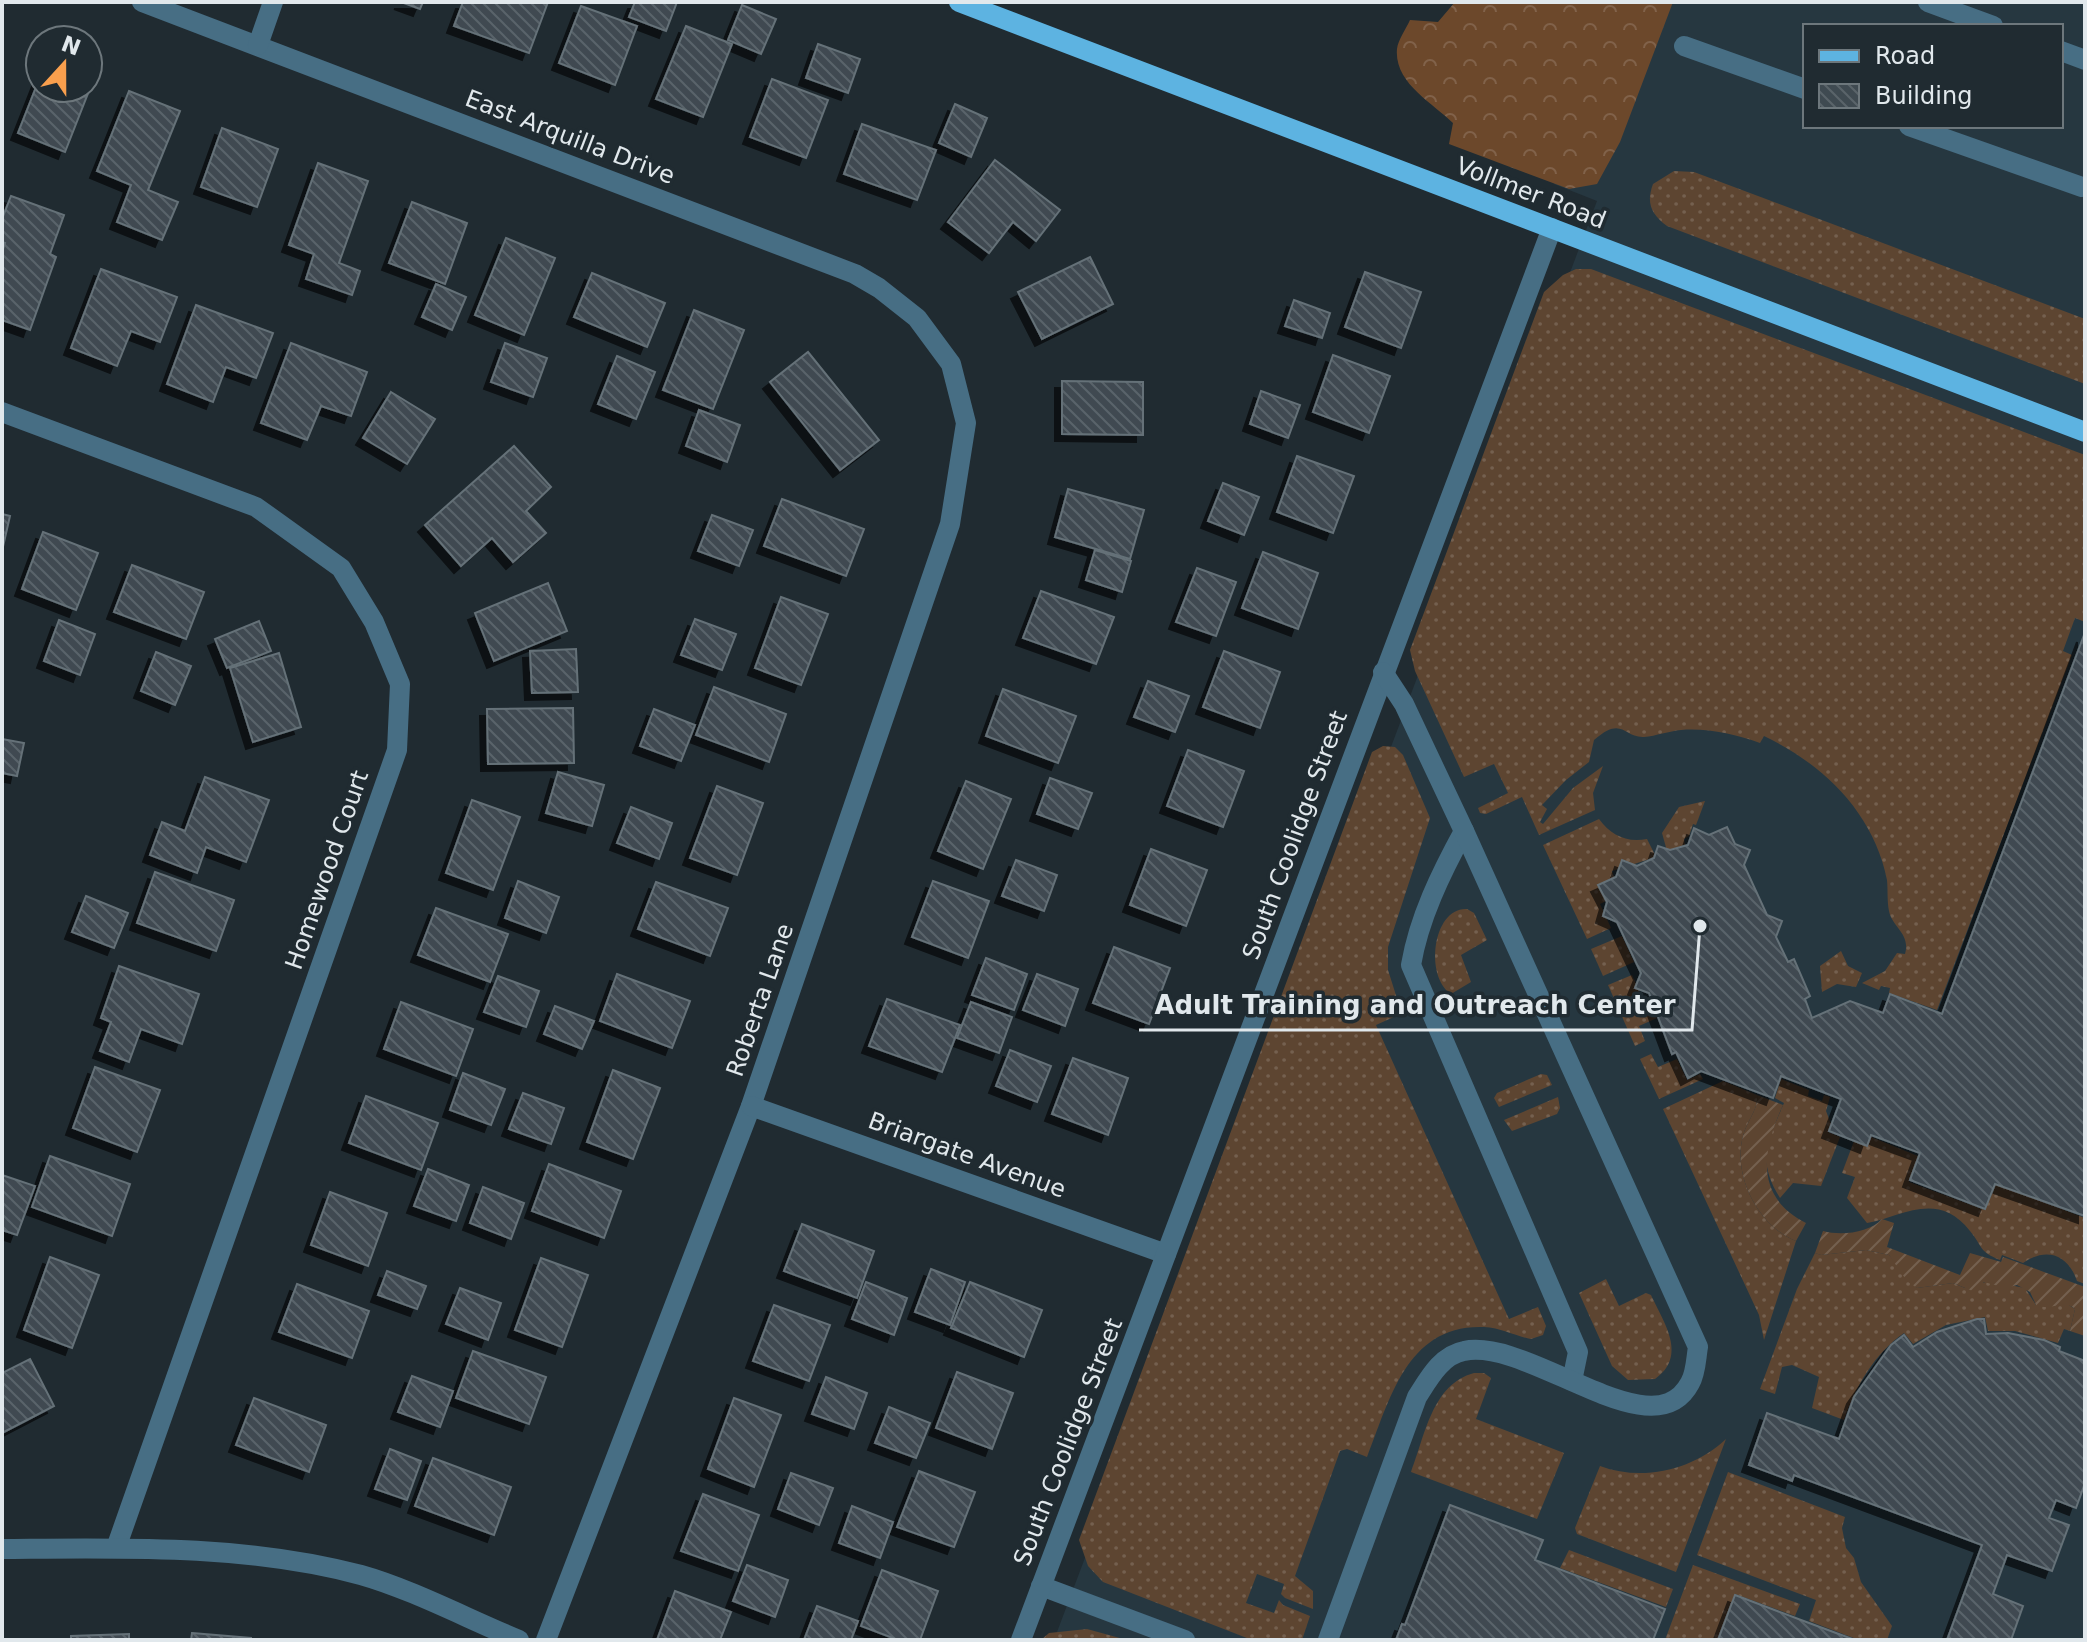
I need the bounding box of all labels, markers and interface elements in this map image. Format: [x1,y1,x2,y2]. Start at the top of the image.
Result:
north arrow [24,24,104,104]
legend [1803,24,2063,128]
text: N [58,31,84,61]
text: Road [1875,42,1935,70]
text: Building [1875,82,1972,110]
street label: East Arquilla Drive [461,84,679,190]
street label: Vollmer Road [1452,152,1610,234]
street label: South Coolidge Street [1237,707,1353,963]
street label: Homewood Court [280,767,374,973]
street label: Roberta Lane [721,920,799,1080]
callout: Adult Training and Outreach Center [1139,980,1692,1030]
text: Adult Training and Outreach Center [1154,990,1676,1020]
street label: Briargate Avenue [864,1106,1070,1204]
street label: South Coolidge Street [1008,1314,1128,1570]

